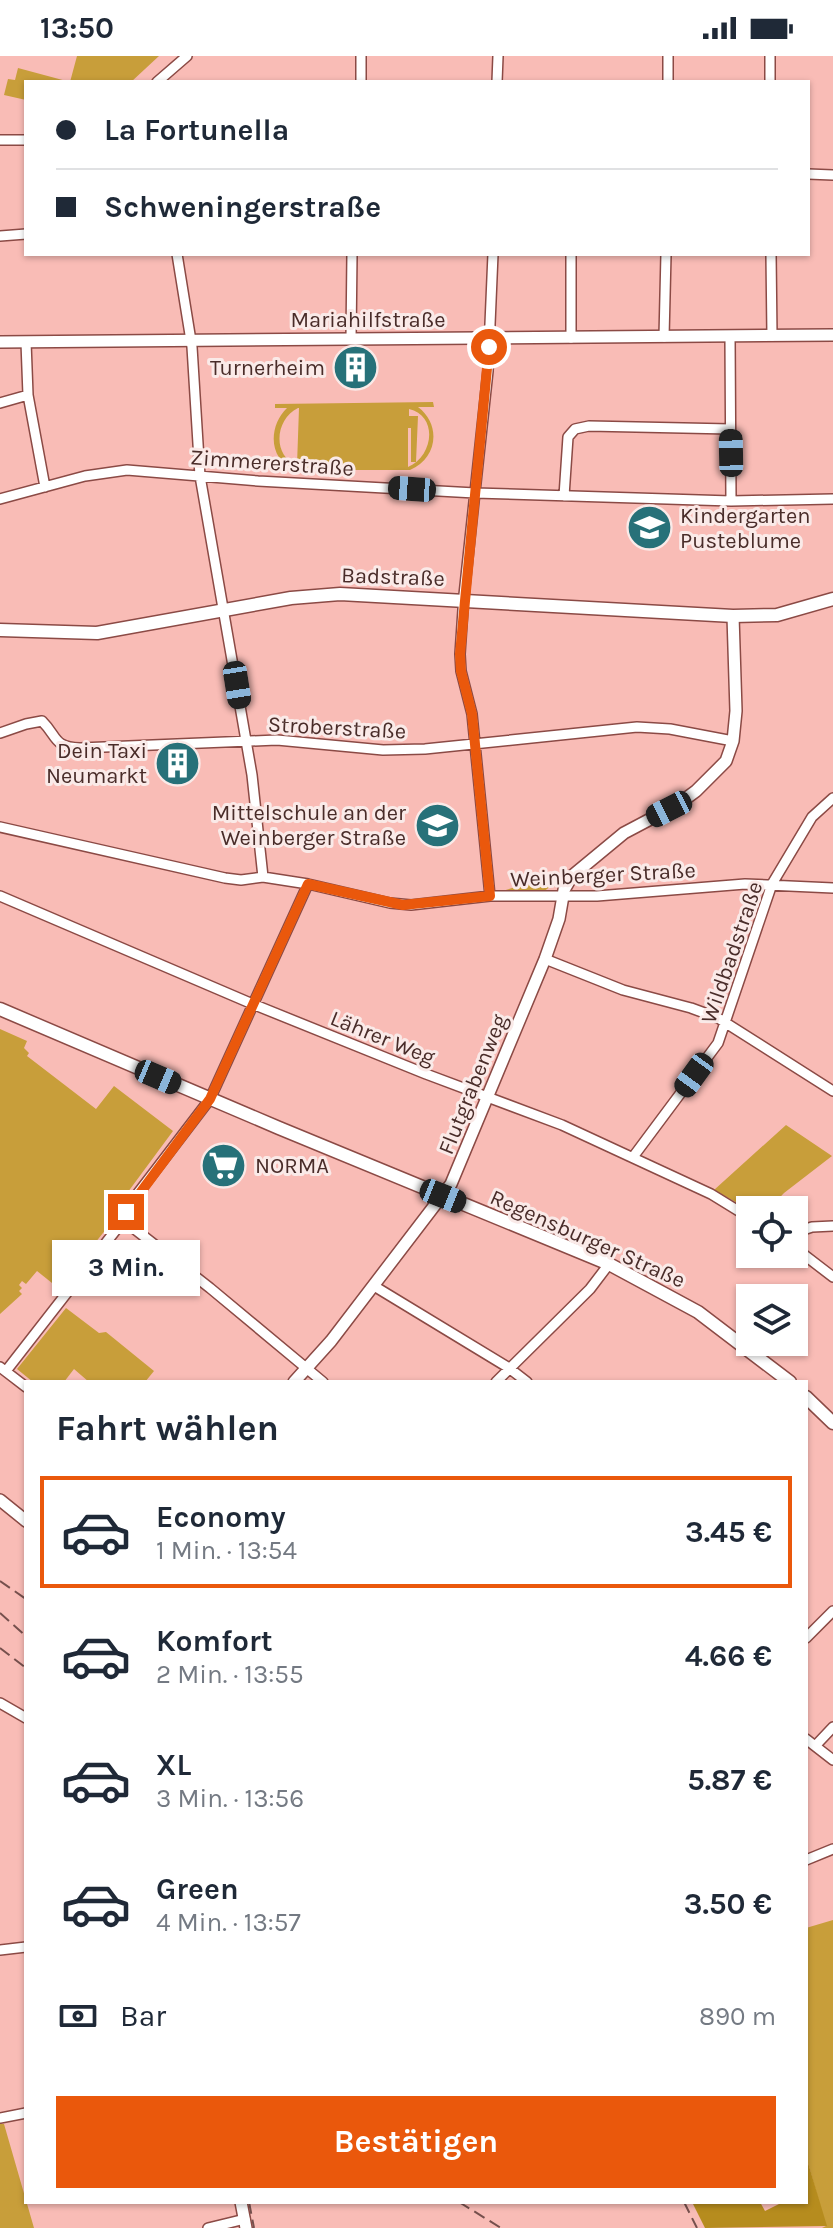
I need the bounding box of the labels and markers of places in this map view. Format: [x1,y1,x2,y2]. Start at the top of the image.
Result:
building icon: Turnerheim [332,343,380,391]
place label: Turnerheim [210,355,325,381]
place label: Kindergarten Pusteblume [680,503,810,554]
school or university icon: Kindergarten Pusteblume [625,504,673,552]
place label: Dein Taxi Neumarkt [46,738,147,789]
building icon: Dein Taxi Neumarkt [154,739,202,787]
place label: Mittelschule an der Weinberger Straße [212,800,406,851]
school or university icon: Mittelschule an der Weinberger Straße [413,801,461,849]
supermarket icon: NORMA [200,1141,248,1189]
place label: NORMA [255,1153,329,1179]

